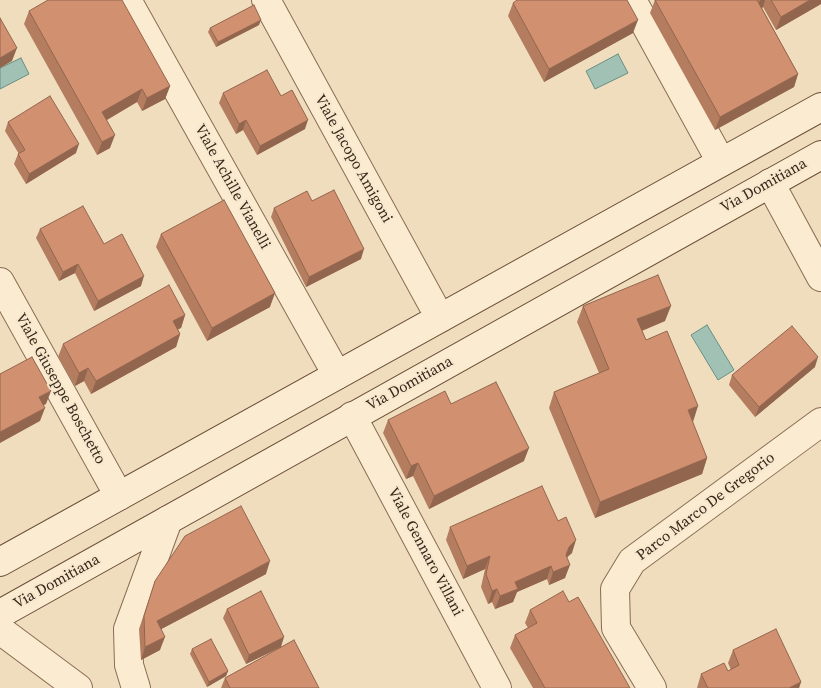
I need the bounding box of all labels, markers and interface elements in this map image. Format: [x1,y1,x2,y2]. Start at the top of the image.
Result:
street label: Viale Jacopo Amigoni [310,92,396,226]
street label: Viale Achille Vianelli [190,122,274,252]
street label: Via Domitiana [718,155,810,217]
street label: Viale Giuseppe Boschetto [11,311,109,467]
street label: Via Domitiana [364,353,456,415]
street label: Parco Marco De Gregorio [633,449,779,565]
street label: Viale Gennaro Villani [383,485,467,619]
street label: Via Domitiana [11,551,103,613]

